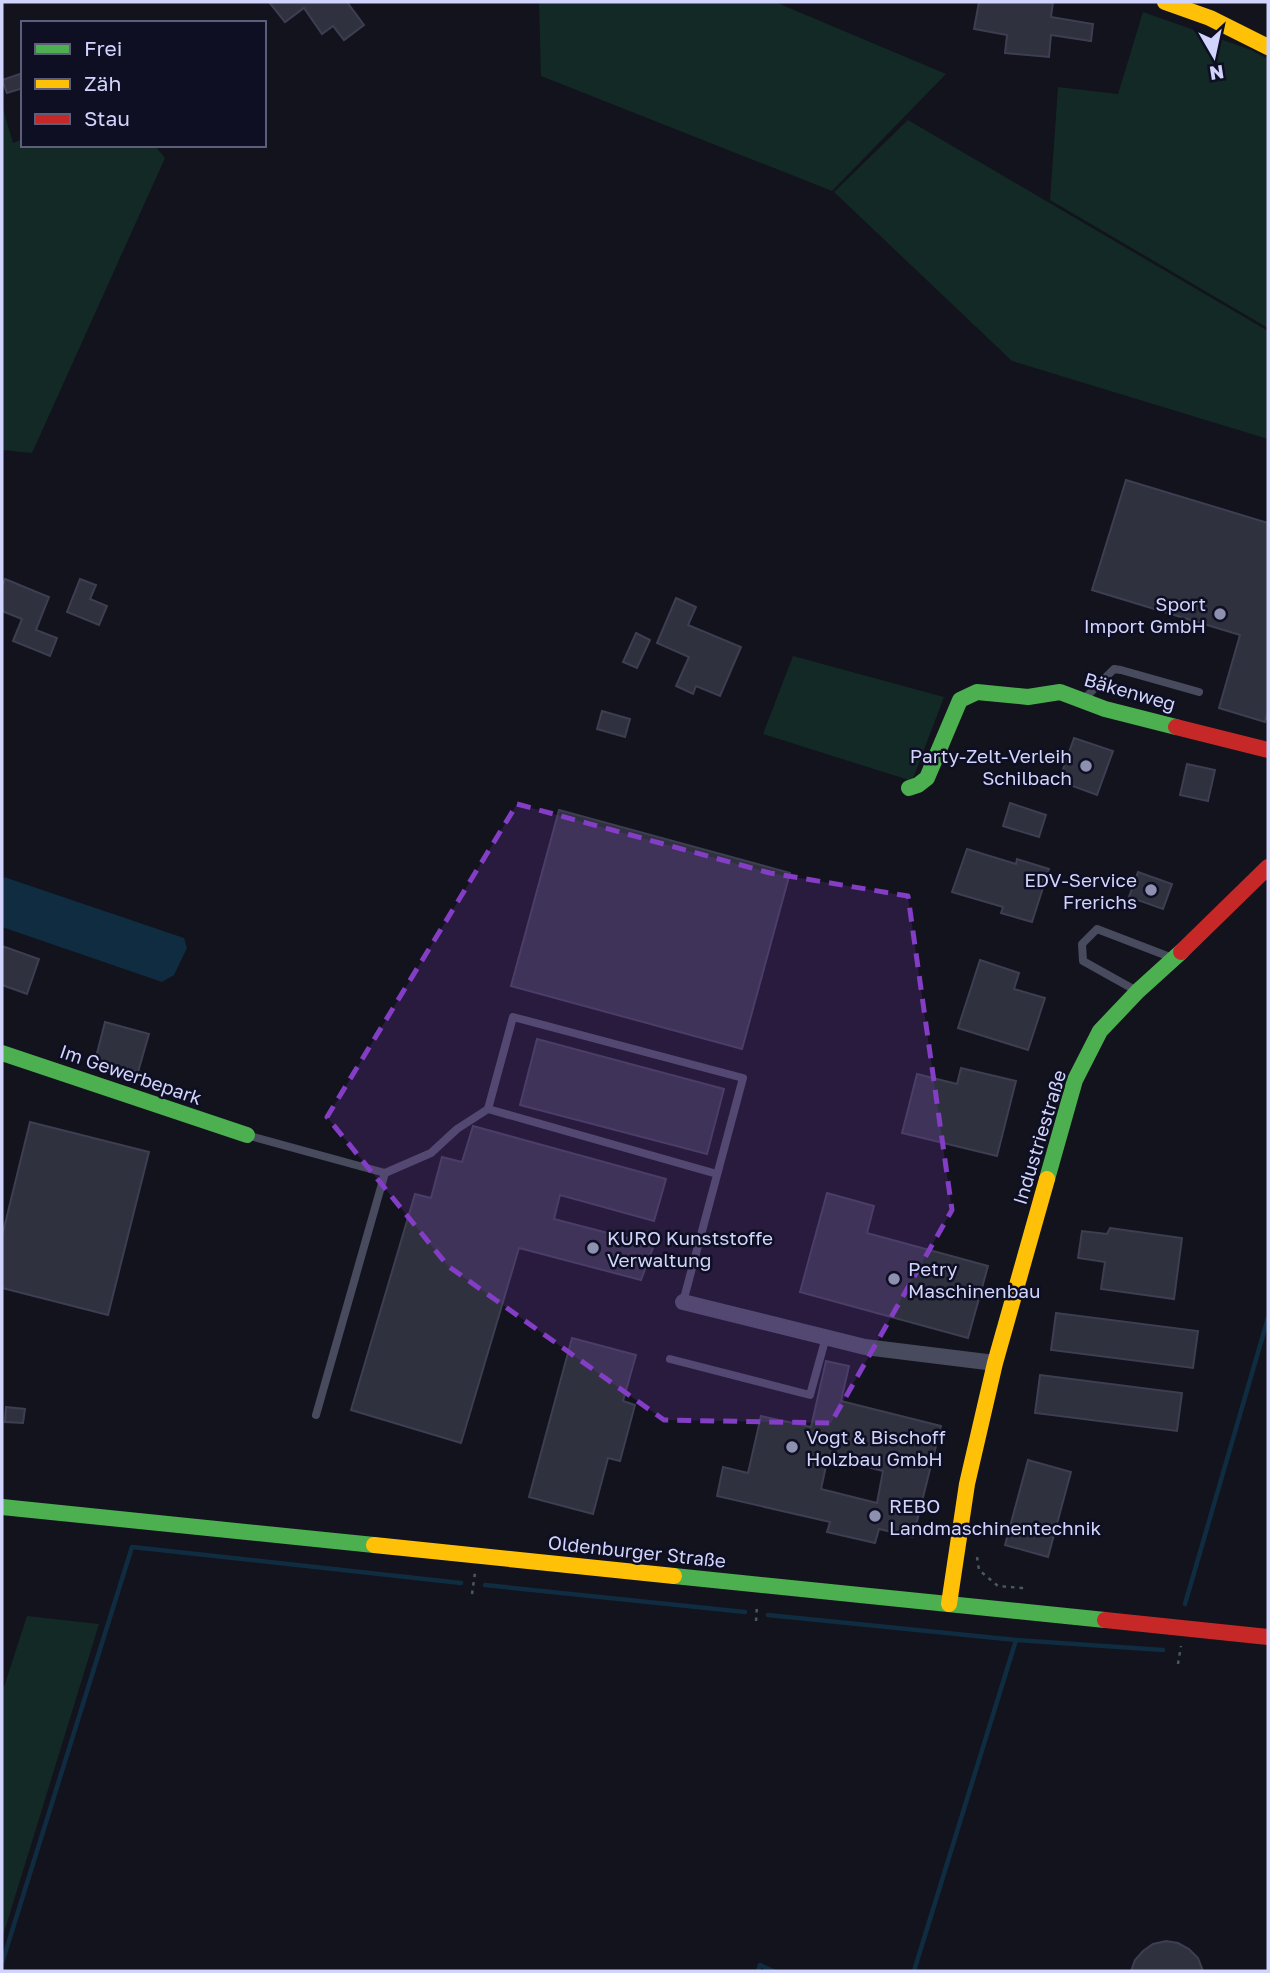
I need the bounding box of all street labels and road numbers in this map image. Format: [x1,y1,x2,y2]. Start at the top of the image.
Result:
street label: Bäkenweg [1082,667,1178,715]
street label: Im Gewerbepark [57,1039,205,1109]
street label: Industriestraße [1008,1067,1070,1207]
street label: Oldenburger Straße [547,1530,727,1572]

